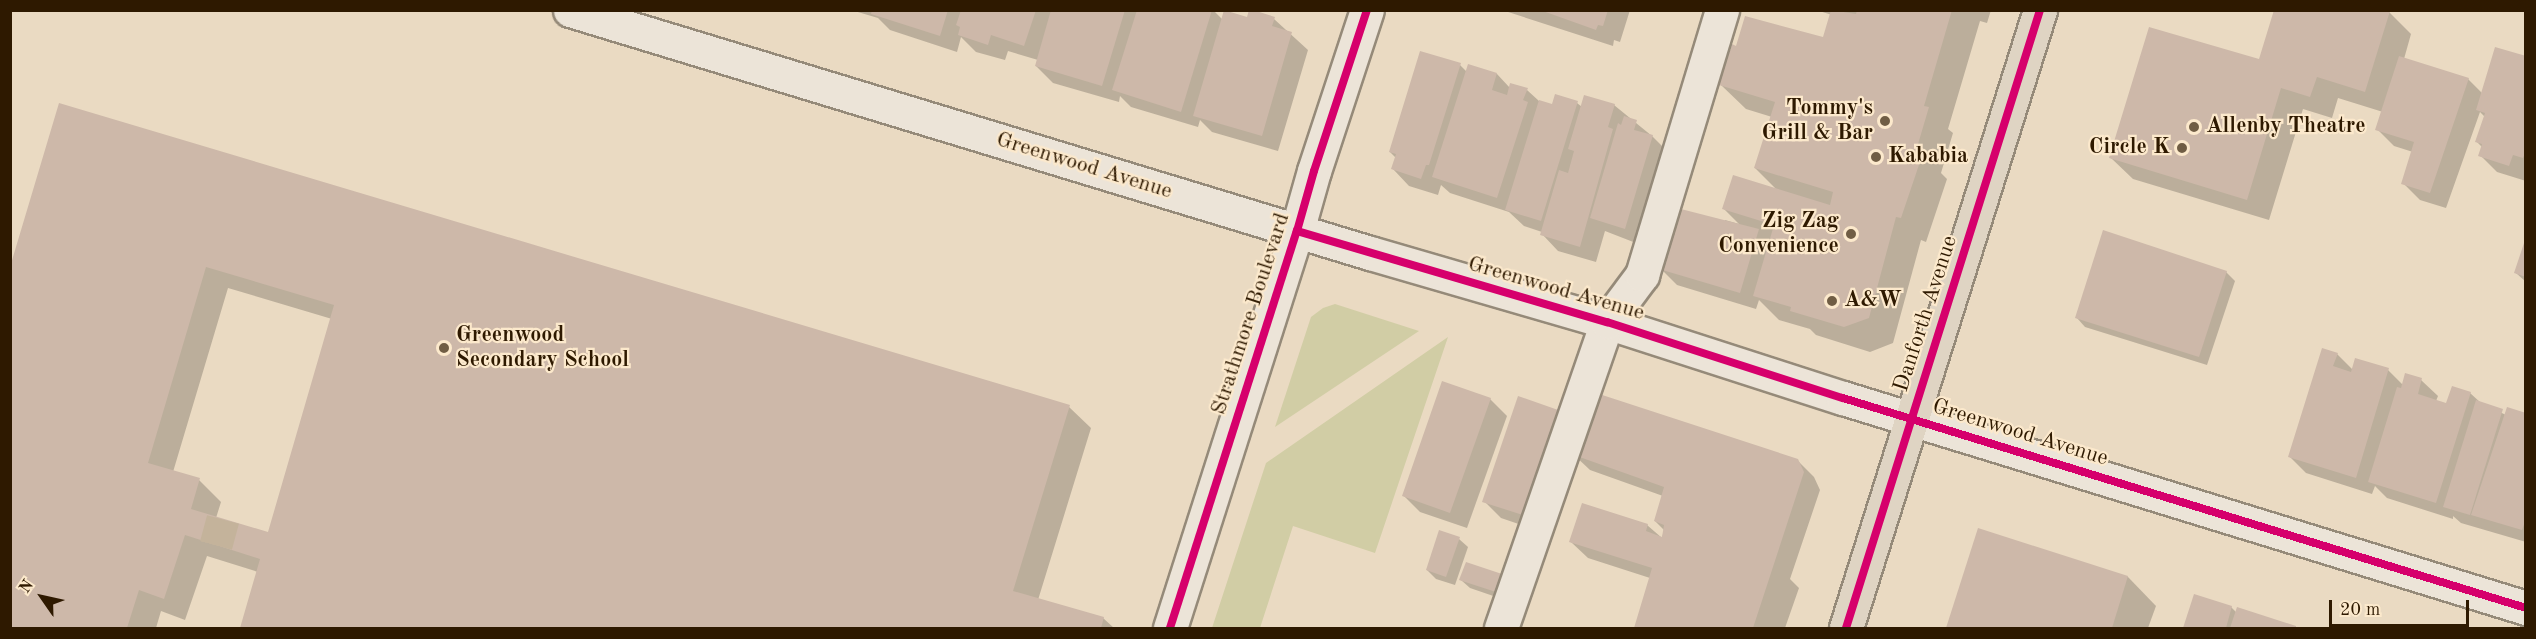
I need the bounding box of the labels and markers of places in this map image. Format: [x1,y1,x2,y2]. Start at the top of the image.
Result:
place label: Tommy's Grill & Bar [1762,95,1873,146]
marker: Tommy's Grill & Bar [1878,114,1892,128]
place label: Allenby Theatre [2206,114,2366,140]
marker: Allenby Theatre [2187,120,2201,134]
place label: Circle K [2089,135,2170,161]
marker: Circle K [2175,141,2189,155]
place label: Kababia [1888,144,1968,170]
marker: Kababia [1869,150,1883,164]
place label: Zig Zag Convenience [1718,208,1839,260]
marker: Zig Zag Convenience [1844,227,1858,241]
place label: A&W [1844,288,1902,314]
marker: A&W [1825,294,1839,308]
place label: Greenwood Secondary School [456,322,629,374]
marker: Greenwood Secondary School [437,341,451,355]

